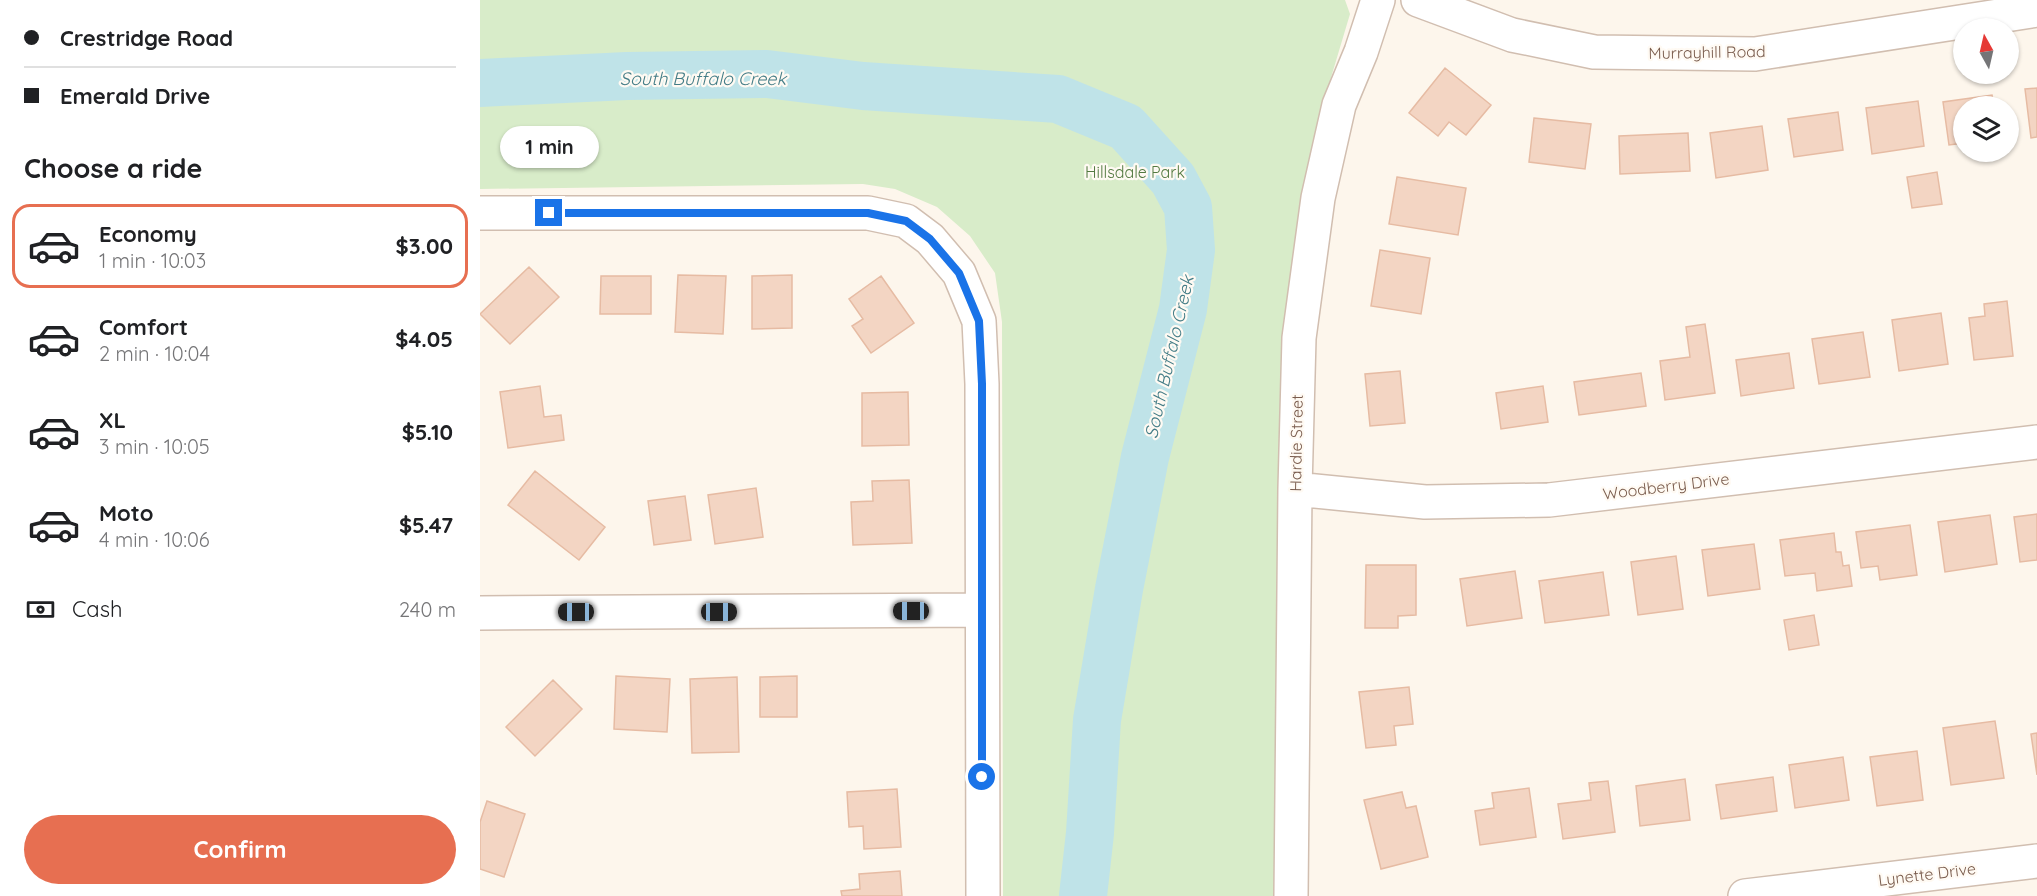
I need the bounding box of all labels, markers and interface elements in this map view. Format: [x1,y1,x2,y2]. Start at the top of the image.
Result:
north arrow [1953,18,2019,84]
map controls [1953,18,2019,162]
text: Crestridge Road [60,24,233,52]
street label: Murrayhill Road [1648,41,1766,63]
water label: South Buffalo Creek [620,67,788,90]
text: Emerald Drive [60,82,210,110]
button: layers [1953,96,2019,162]
callout: 1 min [500,126,598,168]
text: 1 min [525,134,574,159]
text: Choose a ride [24,151,202,185]
park label: Hillsdale Park [1085,162,1185,182]
route end [535,199,562,226]
icon: car [27,219,81,273]
text: Economy [99,220,197,248]
text: $3.00 [396,232,453,260]
text: 1 min · 10:03 [99,248,206,273]
water label: South Buffalo Creek [1139,272,1199,441]
icon: car [27,312,81,366]
text: Comfort [99,313,188,341]
text: $4.05 [395,325,453,353]
text: 2 min · 10:04 [99,341,210,366]
street label: Hardie Street [1285,394,1307,492]
icon: car [27,405,81,459]
text: XL [99,406,126,434]
text: $5.10 [402,418,453,446]
text: 3 min · 10:05 [99,434,210,459]
street label: Woodberry Drive [1602,468,1730,504]
icon: car [27,498,81,552]
text: Moto [99,499,153,527]
text: $5.47 [399,511,453,539]
text: 4 min · 10:06 [99,527,210,552]
icon: cash [24,593,57,626]
text: Cash [72,595,123,623]
text: 240 m [399,597,456,622]
car [893,602,929,620]
car [558,603,594,621]
car [701,603,737,621]
route start [968,763,995,790]
button: Confirm [24,815,456,884]
street label: Lynette Drive [1877,858,1977,890]

